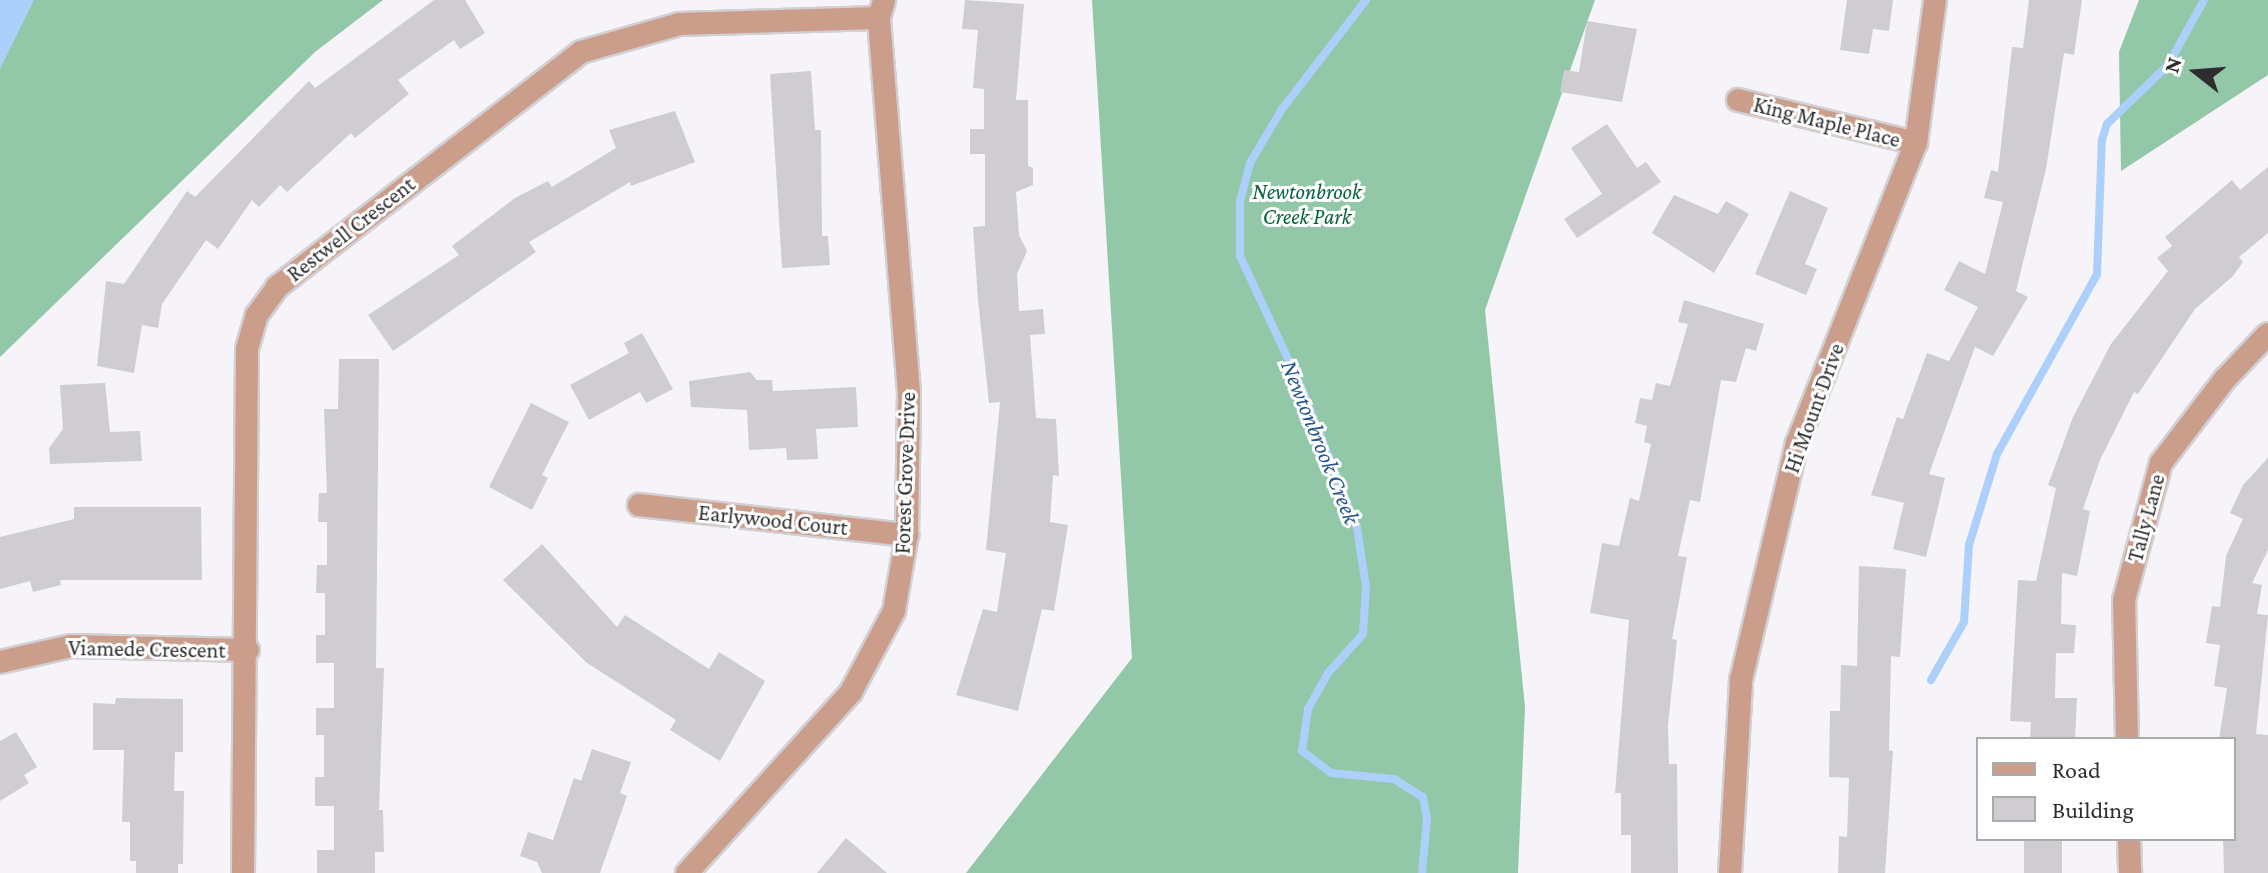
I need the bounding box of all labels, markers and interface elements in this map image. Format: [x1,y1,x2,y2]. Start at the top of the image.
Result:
north arrow [2156,32,2236,112]
text: N [2158,54,2187,76]
street label: King Maple Place [1751,91,1903,153]
street label: Restwell Crescent [282,171,420,287]
park label: Newtonbrook Creek Park [1252,178,1362,230]
street label: Hi Mount Drive [1778,339,1850,477]
water label: Newtonbrook Creek [1275,356,1367,528]
street label: Forest Grove Drive [889,392,921,554]
street label: Tally Lane [2122,471,2170,565]
street label: Earlywood Court [697,499,849,541]
street label: Viamede Crescent [68,634,226,664]
legend [1976,737,2236,841]
text: Road [2052,756,2101,783]
text: Building [2052,796,2134,823]

